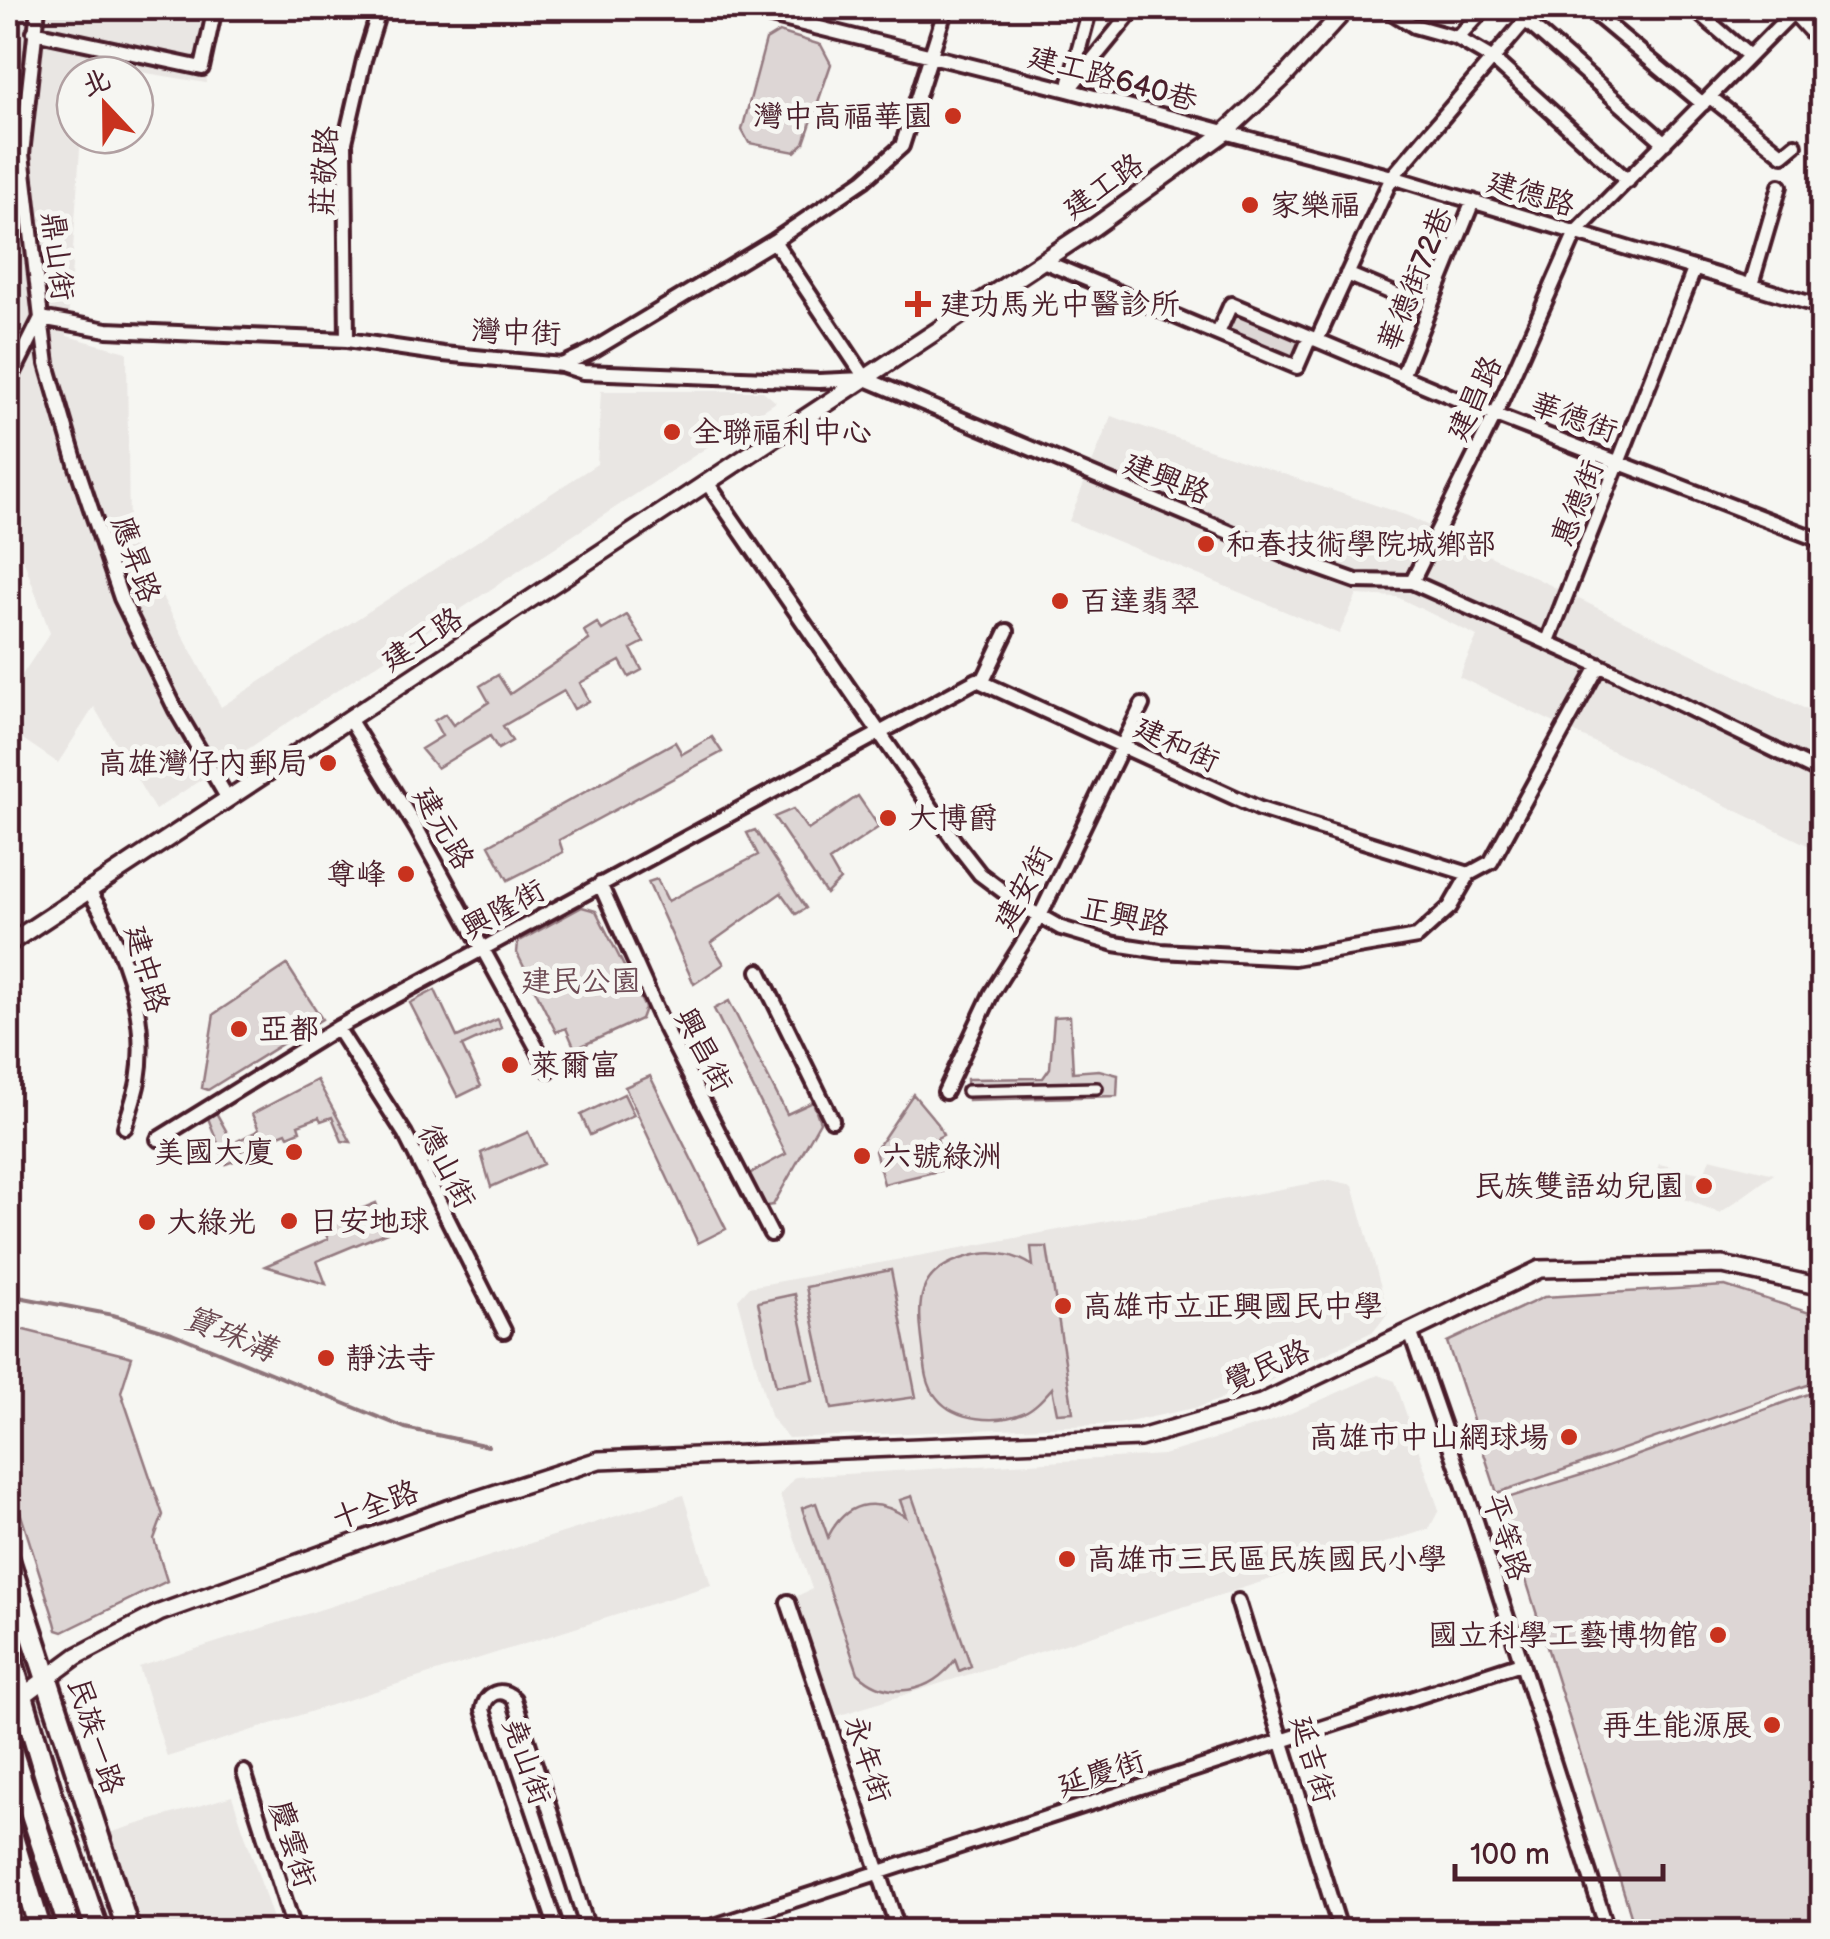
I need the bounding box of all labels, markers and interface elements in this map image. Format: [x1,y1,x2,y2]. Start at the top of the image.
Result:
street label: 建工路640巷 [1024,39,1202,119]
north arrow [55,55,155,155]
text: 北 [77,63,115,104]
place label: 灣中高福華園 [753,99,933,135]
marker: 灣中高福華園 [942,105,964,127]
street label: 莊敬路 [305,125,345,217]
street label: 建工路 [1056,146,1151,227]
street label: 建德路 [1482,164,1579,224]
place label: 家樂福 [1270,188,1360,224]
marker: 家樂福 [1239,194,1261,216]
street label: 華德街72巷 [1371,202,1461,357]
street label: 鼎山街 [34,209,80,303]
place label: 建功馬光中醫診所 [940,287,1180,323]
marker: 建功馬光中醫診所 [905,291,931,317]
street label: 灣中街 [470,313,562,353]
street label: 建昌路 [1440,350,1510,447]
street label: 華德街 [1525,386,1622,450]
place label: 全聯福利中心 [692,415,872,451]
marker: 全聯福利中心 [661,421,683,443]
street label: 建興路 [1118,445,1215,512]
street label: 惠德街 [1544,455,1611,552]
street label: 應昇路 [103,511,167,608]
place label: 和春技術學院城鄉部 [1226,527,1496,563]
marker: 和春技術學院城鄉部 [1195,533,1217,555]
place label: 百達翡翠 [1080,584,1200,620]
marker: 百達翡翠 [1049,590,1071,612]
street label: 建工路 [375,600,470,679]
street label: 建和街 [1128,710,1225,780]
place label: 高雄灣仔內郵局 [98,746,308,782]
marker: 高雄灣仔內郵局 [317,752,339,774]
street label: 建元路 [405,781,481,876]
place label: 大博爵 [908,801,998,837]
marker: 大博爵 [877,807,899,829]
street label: 建安街 [987,840,1061,937]
place label: 尊峰 [326,857,386,893]
marker: 尊峰 [395,863,417,885]
street label: 興隆街 [455,872,552,947]
street label: 正興路 [1077,890,1173,944]
street label: 建中路 [116,921,176,1017]
park label: 建民公園 [521,964,641,1000]
street label: 興昌街 [667,1002,740,1099]
place label: 亞都 [259,1012,319,1048]
marker: 亞都 [228,1018,250,1040]
place label: 萊爾富 [530,1048,620,1084]
marker: 萊爾富 [499,1054,521,1076]
street label: 德山街 [410,1118,483,1215]
place label: 美國大廈 [154,1135,274,1171]
place label: 六號綠洲 [882,1139,1002,1175]
marker: 美國大廈 [283,1141,305,1163]
marker: 六號綠洲 [851,1145,873,1167]
place label: 民族雙語幼兒園 [1474,1169,1684,1205]
marker: 民族雙語幼兒園 [1693,1175,1715,1197]
place label: 日安地球 [309,1204,429,1240]
place label: 大綠光 [167,1205,257,1241]
marker: 日安地球 [278,1210,300,1232]
marker: 大綠光 [136,1211,158,1233]
place label: 高雄市立正興國民中學 [1083,1289,1383,1325]
marker: 高雄市立正興國民中學 [1052,1295,1074,1317]
water label: 寶珠溝 [178,1298,284,1372]
street label: 覺民路 [1219,1333,1316,1401]
place label: 靜法寺 [346,1341,436,1377]
marker: 靜法寺 [315,1347,337,1369]
place label: 高雄市中山網球場 [1309,1420,1549,1456]
marker: 高雄市中山網球場 [1558,1426,1580,1448]
street label: 十全路 [327,1474,424,1538]
street label: 平等路 [1475,1489,1537,1586]
place label: 高雄市三民區民族國民小學 [1087,1542,1447,1578]
marker: 高雄市三民區民族國民小學 [1056,1548,1078,1570]
place label: 國立科學工藝博物館 [1428,1618,1698,1654]
marker: 國立科學工藝博物館 [1707,1624,1729,1646]
street label: 民族一路 [59,1674,131,1799]
place label: 再生能源展 [1602,1708,1752,1744]
street label: 永年街 [836,1711,898,1808]
street label: 延吉街 [1282,1711,1342,1808]
street label: 堯山街 [494,1713,558,1810]
marker: 再生能源展 [1761,1714,1783,1736]
street label: 延慶街 [1053,1743,1150,1805]
street label: 慶雲街 [261,1796,323,1893]
scale bar [1455,1819,1662,1881]
text: 100 m [1470,1837,1550,1873]

